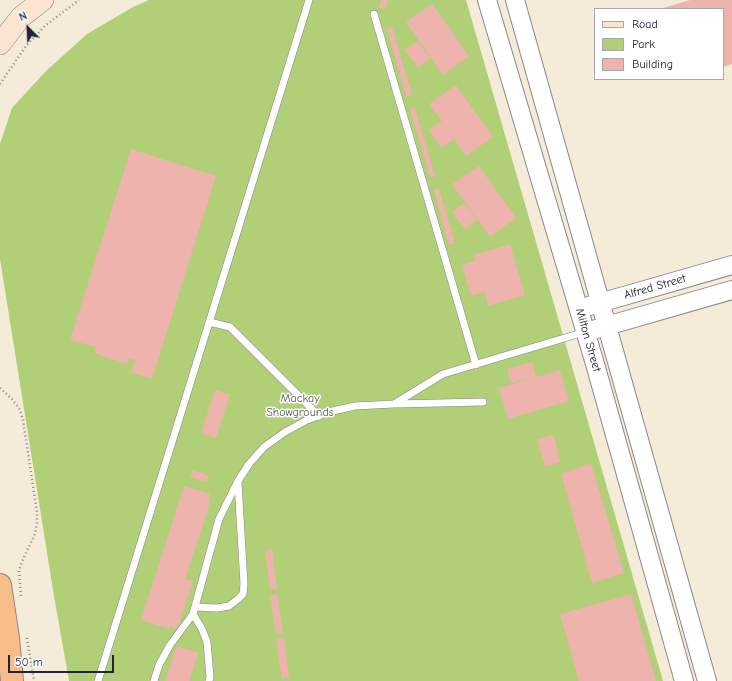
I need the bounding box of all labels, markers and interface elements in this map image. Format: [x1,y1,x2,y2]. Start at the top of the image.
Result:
north arrow [8,8,48,48]
legend [594,8,724,80]
text: N [17,9,29,24]
text: Road [632,17,658,31]
text: Park [632,37,655,51]
text: Building [632,57,673,71]
street label: Alfred Street [622,271,688,303]
street label: Milton Street [572,307,604,373]
park label: Mackay Showgrounds [266,392,334,420]
scale bar [10,647,116,673]
text: 50 m [15,655,43,669]

